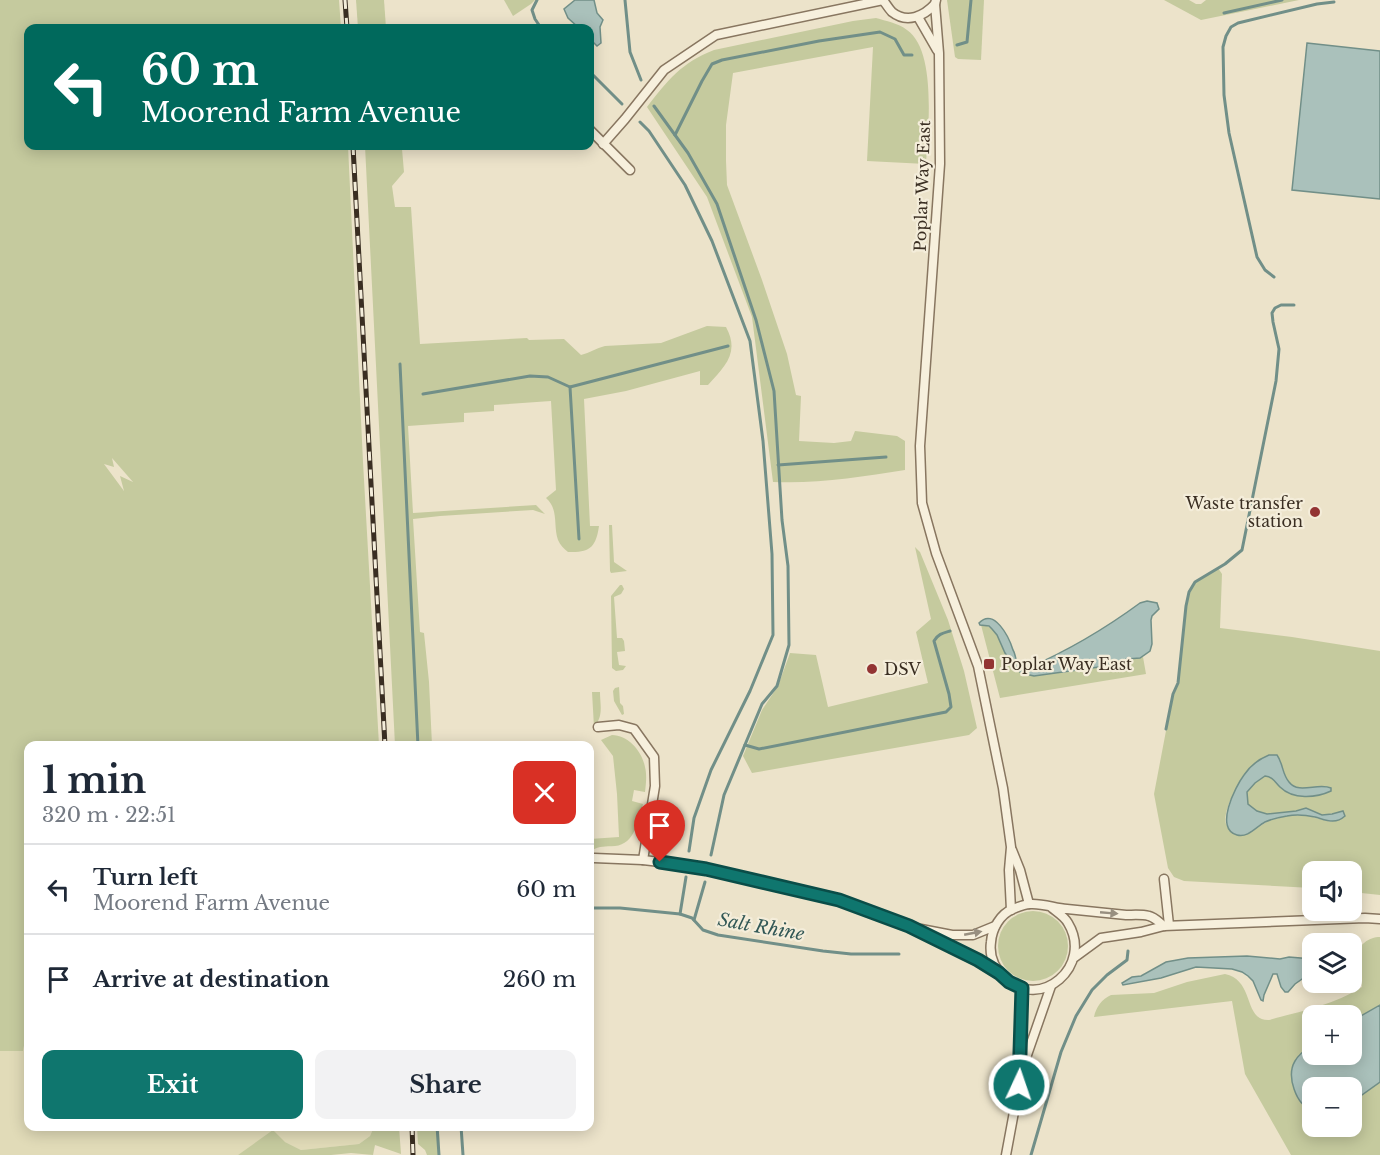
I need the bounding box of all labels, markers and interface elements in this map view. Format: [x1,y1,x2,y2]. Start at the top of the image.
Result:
text: 60 m [141,44,259,96]
icon: left [42,48,120,126]
text: Moorend Farm Avenue [141,96,461,129]
street label: Poplar Way East [910,120,934,252]
place label: Waste transfer station [1185,493,1303,531]
marker: Waste transfer station [1308,505,1322,519]
place label: Poplar Way East [1001,654,1132,674]
marker: Poplar Way East [982,657,996,671]
place label: DSV [884,659,921,679]
marker: DSV [865,662,879,676]
text: 1 min [42,758,146,803]
button: close [513,761,576,824]
pin [634,800,685,862]
text: 320 m · 22:51 [42,803,176,827]
icon: arrive [643,809,676,842]
map controls [1302,861,1362,1137]
button: sound [1302,861,1362,921]
text: Turn left [93,864,198,891]
icon: left [42,873,75,906]
text: 60 m [516,876,576,903]
text: Moorend Farm Avenue [93,891,330,915]
one-way arrow [1100,908,1119,918]
water label: Salt Rhine [716,909,806,945]
one-way arrow [964,928,983,937]
button: layers [1302,933,1362,993]
icon: arrive [42,963,75,996]
text: Arrive at destination [93,966,330,993]
text: 260 m [503,966,576,993]
button: + [1302,1005,1362,1065]
button: Exit [42,1050,303,1119]
button: Share [315,1050,576,1119]
position arrow [987,1053,1051,1117]
button: − [1302,1077,1362,1137]

